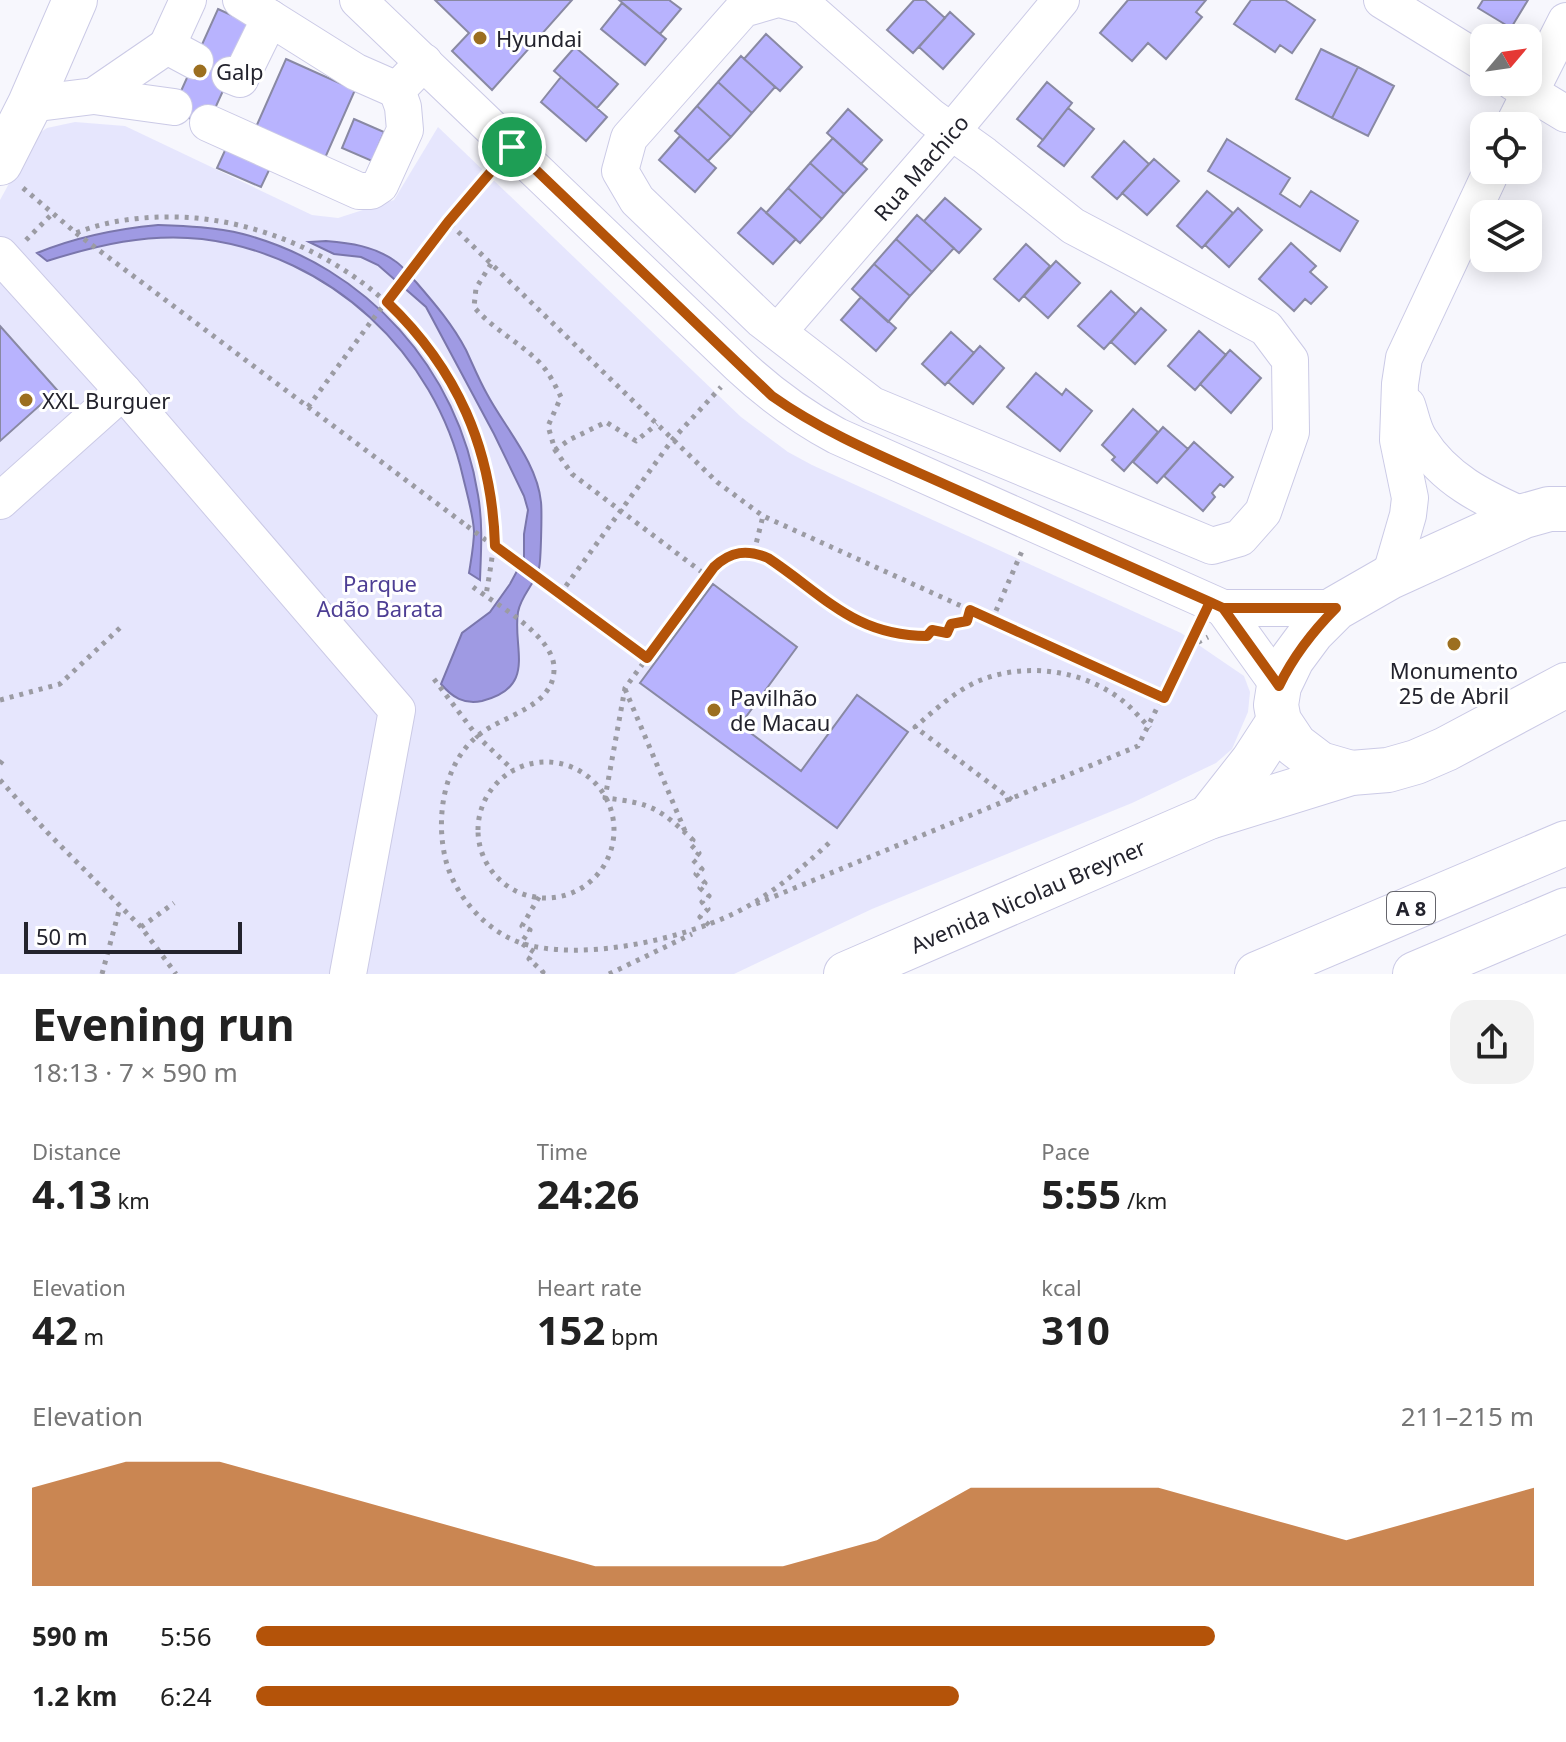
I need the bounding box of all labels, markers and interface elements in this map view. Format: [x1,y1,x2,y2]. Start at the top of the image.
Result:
place label: Hyundai [496,23,582,53]
north arrow [1470,24,1542,96]
map controls [1470,24,1542,272]
marker: Hyundai [471,29,489,47]
place label: Galp [216,56,264,86]
marker: Galp [191,62,209,80]
street label: Rua Machico [866,108,975,227]
button: locate [1470,112,1542,184]
pin [478,113,546,181]
icon: arrive [490,125,534,169]
button: layers [1470,200,1542,272]
place label: XXL Burguer [42,385,170,415]
marker: XXL Burguer [17,391,35,409]
park label: Parque Adão Barata [317,568,443,623]
marker: Monumento 25 de Abril [1445,635,1463,653]
place label: Monumento 25 de Abril [1390,655,1518,710]
place label: Pavilhão de Macau [730,682,830,737]
marker: Pavilhão de Macau [705,701,723,719]
street label: Avenida Nicolau Breyner [905,831,1150,959]
road number: A 8 [1387,892,1435,924]
scale bar [24,918,242,954]
text: 50 m [36,921,87,951]
text: Evening run [32,994,295,1054]
button: share [1450,1000,1534,1084]
text: 18:13 · 7 × 590 m [32,1054,238,1090]
text: Distance [32,1136,121,1166]
text: Time [537,1136,588,1166]
text: Pace [1041,1136,1090,1166]
text: 4.13 [32,1166,112,1221]
text: 24:26 [537,1166,639,1221]
text: 5:55 [1041,1166,1121,1221]
text: km [112,1185,150,1215]
text: /km [1121,1185,1167,1215]
text: Elevation [32,1272,126,1302]
text: Heart rate [537,1272,642,1302]
text: kcal [1041,1272,1082,1302]
text: 42 [32,1302,78,1357]
text: 152 [537,1302,605,1357]
text: 310 [1041,1302,1110,1357]
text: m [78,1321,104,1351]
text: bpm [605,1321,659,1351]
text: Elevation [32,1398,143,1434]
text: 211–215 m [1401,1398,1534,1434]
text: 590 m [32,1618,109,1654]
text: 5:56 [160,1618,212,1654]
text: 1.2 km [32,1678,117,1714]
text: 6:24 [160,1678,212,1714]

